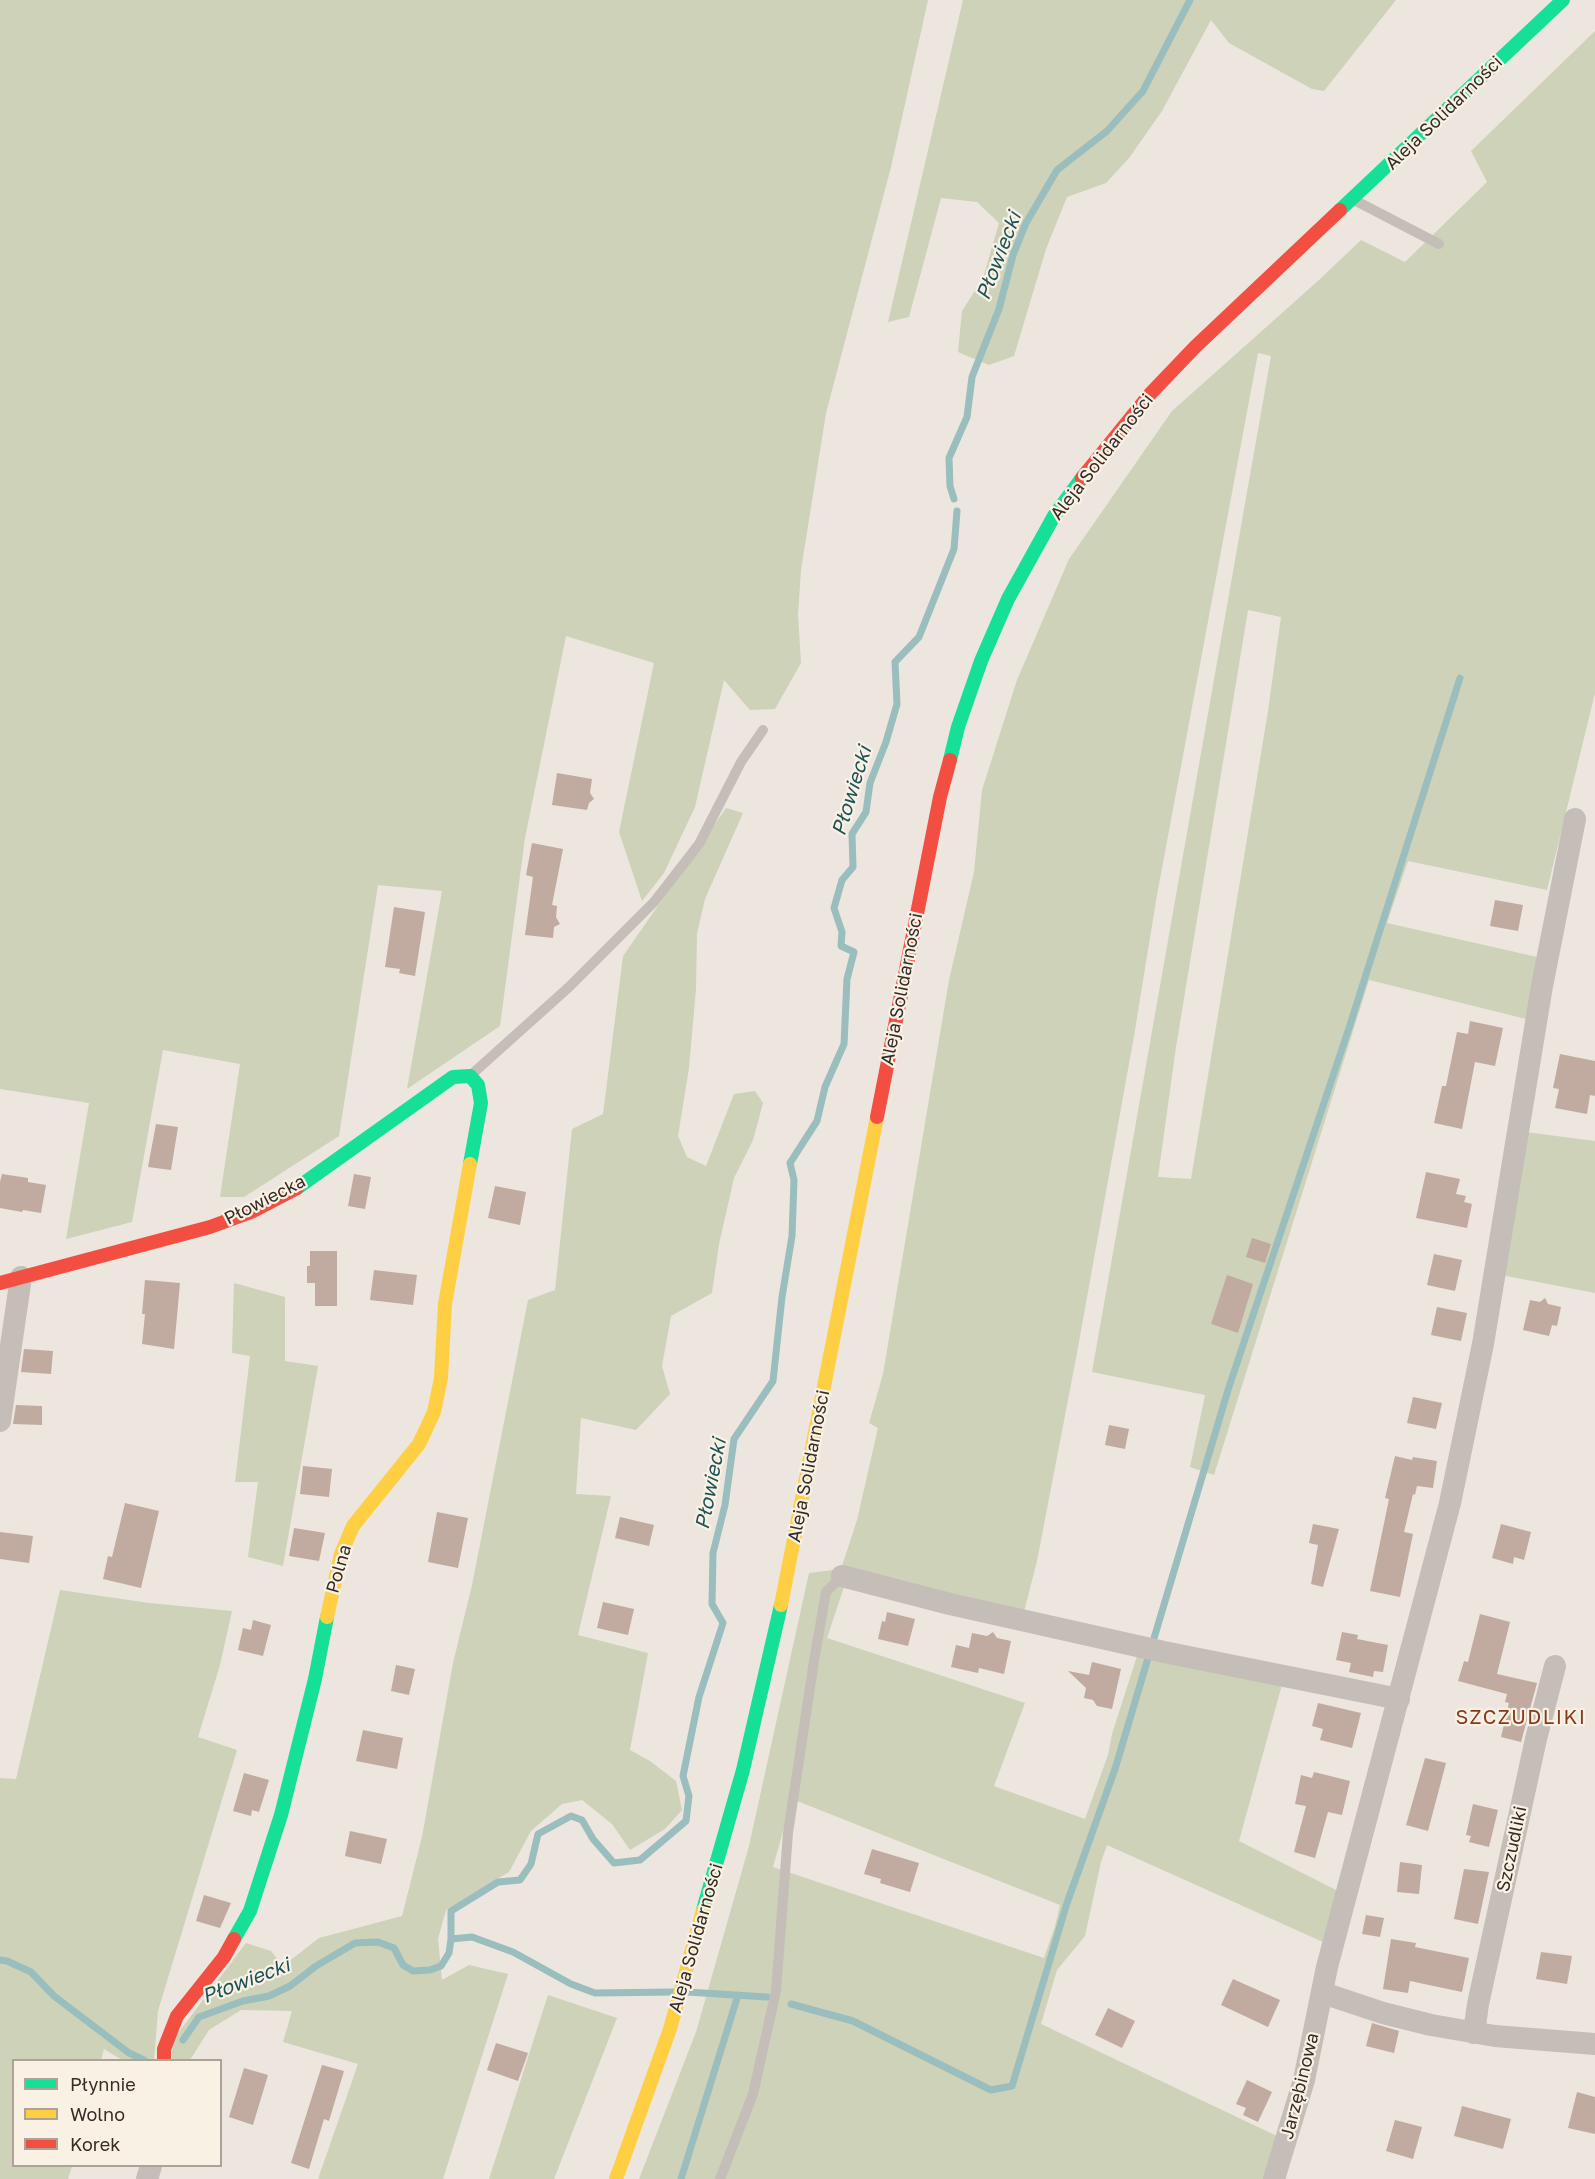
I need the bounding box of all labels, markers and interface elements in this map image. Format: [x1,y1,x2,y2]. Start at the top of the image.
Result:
street label: Aleja Solidarności [1381,52,1507,174]
water label: Płowiecki [971,209,1027,303]
street label: Aleja Solidarności [1046,390,1158,524]
water label: Płowiecki [827,743,877,839]
street label: Aleja Solidarności [877,911,927,1067]
street label: Płowiecka [221,1170,309,1230]
street label: Aleja Solidarności [784,1388,834,1544]
water label: Płowiecki [690,1436,732,1532]
street label: Polna [322,1542,356,1596]
district label: SZCZUDLIKI [1455,1706,1587,1730]
street label: Szczudliki [1492,1804,1532,1894]
street label: Aleja Solidarności [664,1861,728,2015]
water label: Płowiecki [199,1953,293,2009]
street label: Jarzębinowa [1276,2031,1324,2141]
legend [12,2059,222,2167]
text: Płynnie [70,2073,136,2095]
text: Wolno [70,2103,125,2125]
text: Korek [70,2133,120,2155]

